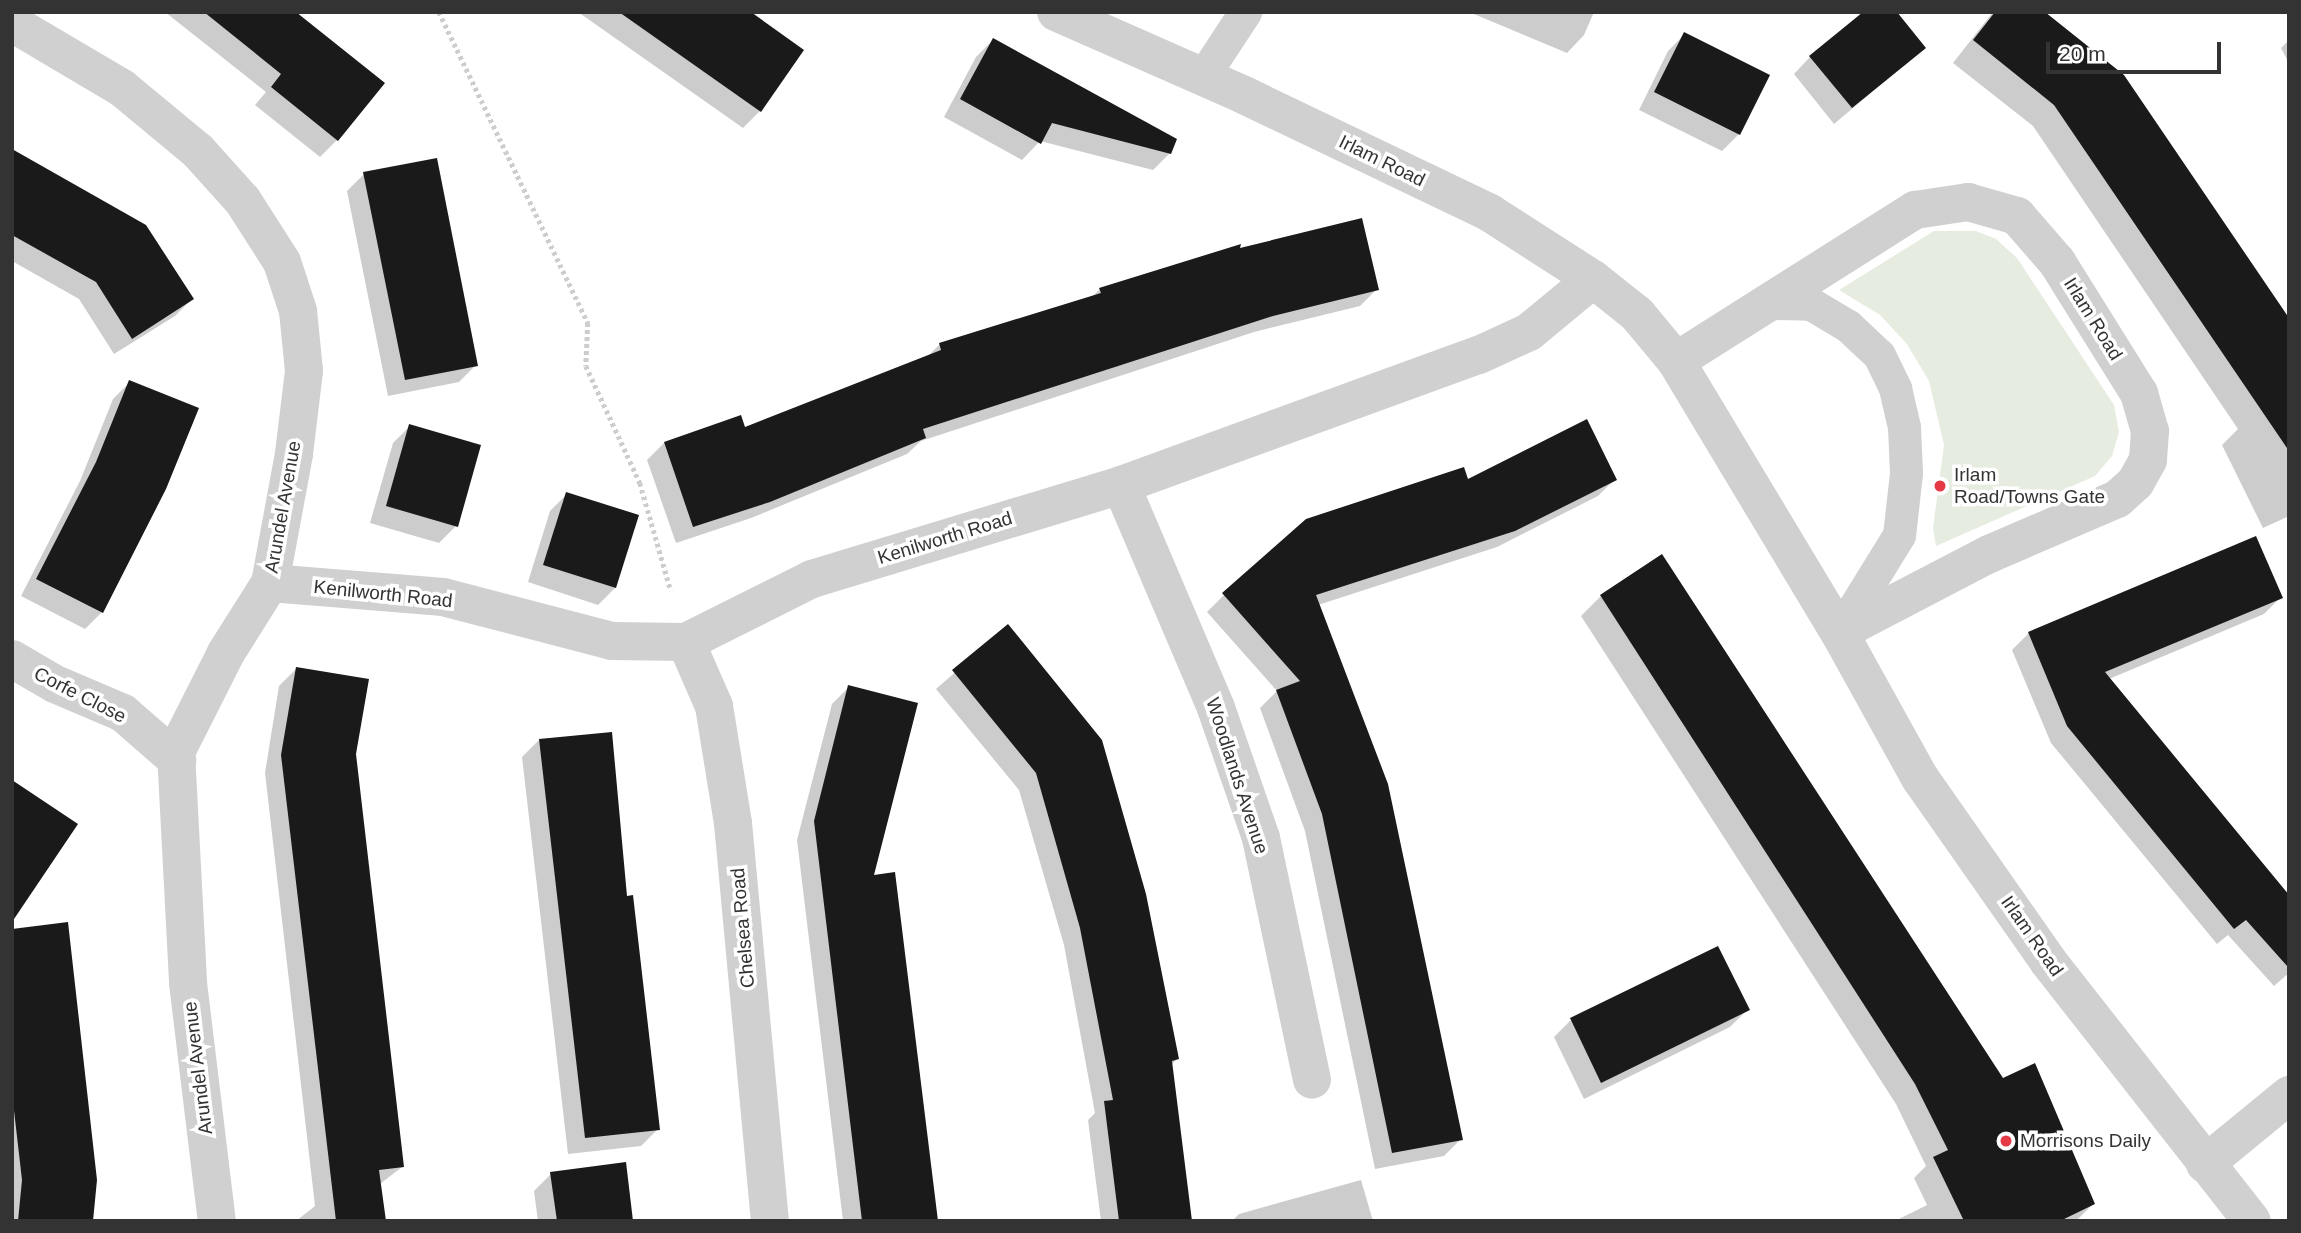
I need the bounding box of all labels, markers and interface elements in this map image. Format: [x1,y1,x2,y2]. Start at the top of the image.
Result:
scale bar [2049,28,2224,72]
text: 20 m [2059,42,2106,65]
street label: Irlam Road [1335,130,1429,192]
street label: Irlam Road [2059,274,2127,364]
street label: Arundel Avenue [260,439,306,575]
place label: Irlam Road/Towns Gate [1954,464,2105,508]
marker: Irlam Road/Towns Gate [1932,478,1948,494]
street label: Kenilworth Road [875,507,1015,569]
street label: Kenilworth Road [312,575,454,613]
street label: Corfe Close [30,662,130,728]
street label: Woodlands Avenue [1201,694,1273,858]
street label: Chelsea Road [726,867,760,989]
street label: Irlam Road [1996,891,2068,981]
street label: Arundel Avenue [178,1000,218,1136]
place label: Morrisons Daily [2020,1130,2151,1152]
marker: Morrisons Daily [1998,1133,2014,1149]

